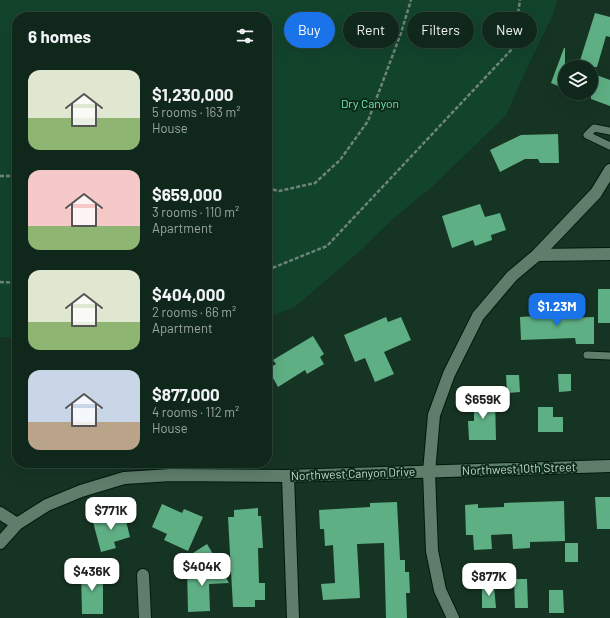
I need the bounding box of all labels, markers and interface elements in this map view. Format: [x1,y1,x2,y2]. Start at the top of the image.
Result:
chip: Buy [284,12,335,48]
chip: Rent [343,12,399,48]
chip: Filters [407,12,474,48]
chip: New [482,12,537,48]
icon: filters [234,25,256,47]
text: 6 homes [28,26,91,46]
map controls [558,60,598,100]
button: layers [558,60,598,100]
text: $1,230,000 [152,84,234,104]
icon: home [60,86,108,134]
park label: Dry Canyon [341,96,399,110]
text: 5 rooms · 163 m² [152,104,241,120]
text: House [152,120,188,136]
text: $659,000 [152,184,222,204]
icon: home [60,186,108,234]
text: 3 rooms · 110 m² [152,204,239,220]
text: Apartment [152,220,213,236]
text: $404,000 [152,284,225,304]
icon: home [60,286,108,334]
pin: $1.23M [524,293,590,327]
text: $1.23M [538,298,576,314]
text: 2 rooms · 66 m² [152,304,236,320]
text: Apartment [152,320,213,336]
text: $877,000 [152,384,220,404]
icon: home [60,386,108,434]
pin: $659K [455,386,511,420]
text: $659K [465,391,501,407]
text: 4 rooms · 112 m² [152,404,239,420]
text: House [152,420,188,436]
street label: Northwest 10th Street [462,459,576,477]
street label: Northwest Canyon Drive [291,464,415,482]
pin: $771K [83,497,139,531]
text: $771K [94,502,128,518]
pin: $404K [174,553,230,587]
pin: $436K [64,558,120,592]
text: $404K [183,558,221,574]
text: $436K [73,563,111,579]
pin: $877K [461,563,517,597]
text: $877K [471,568,507,584]

